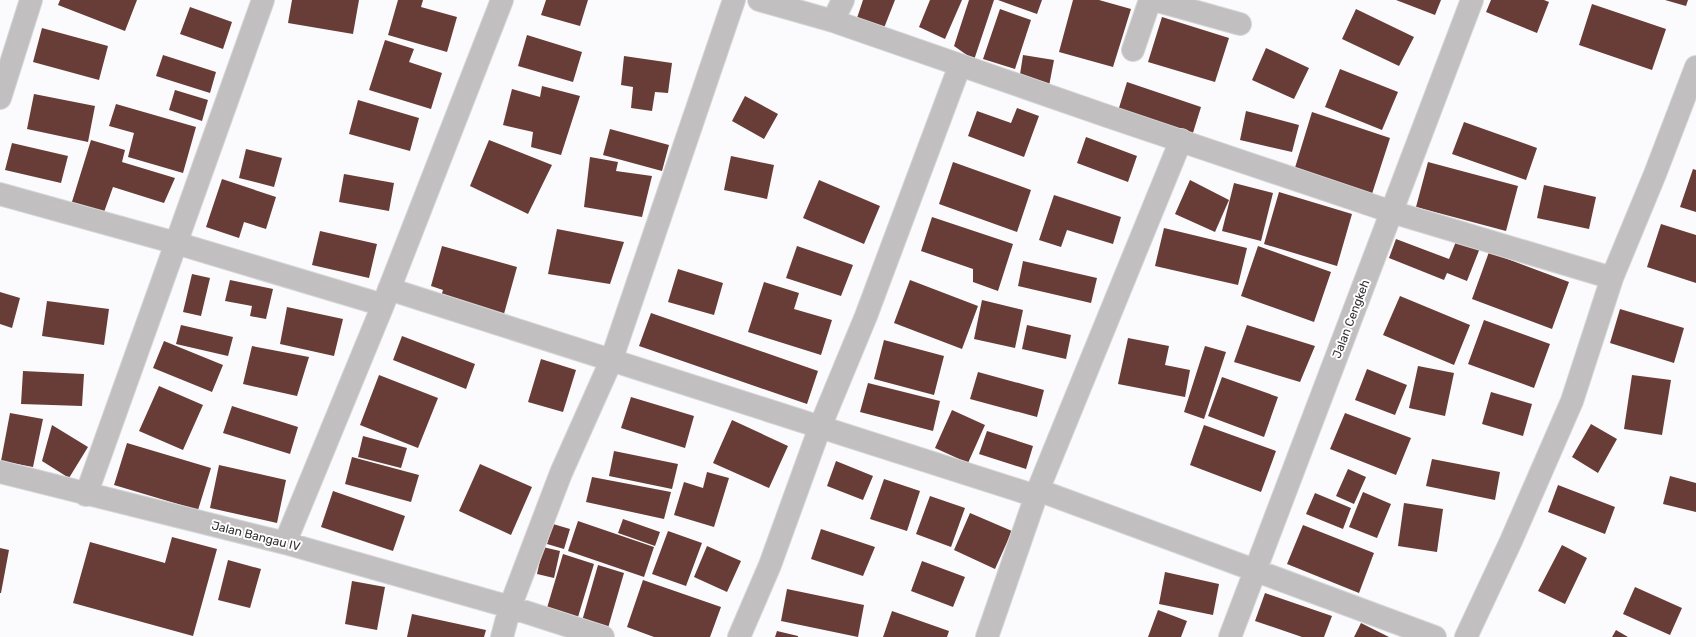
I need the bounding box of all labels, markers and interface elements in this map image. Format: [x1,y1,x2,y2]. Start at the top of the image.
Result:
street label: Jalan Cengkeh [1330,278,1372,360]
street label: Jalan Bangau IV [210,518,302,554]

